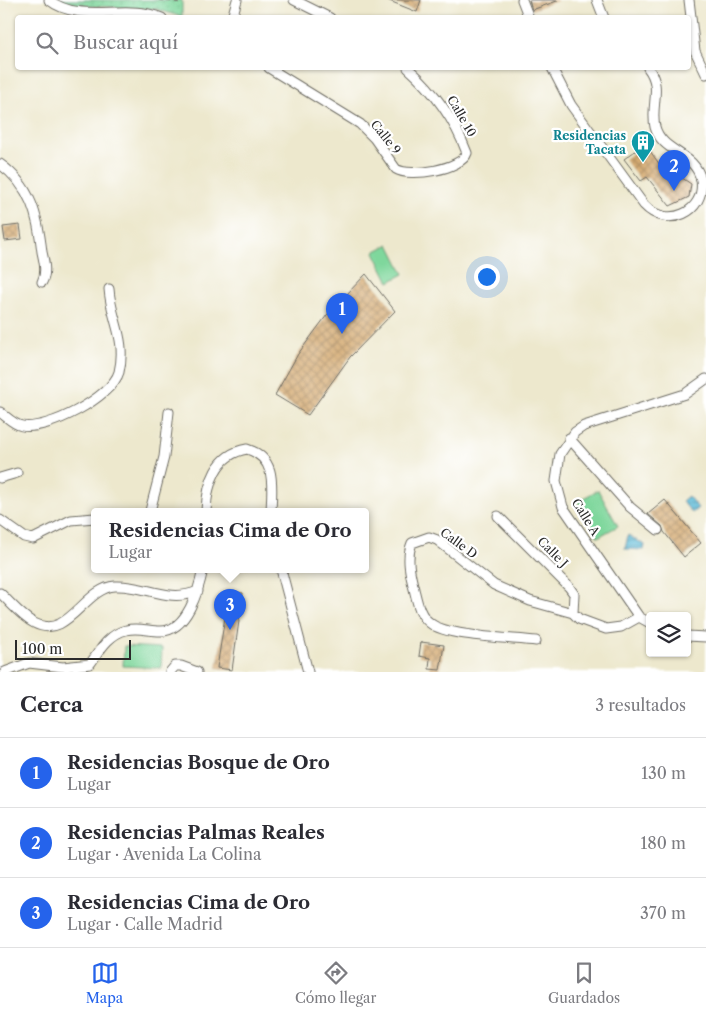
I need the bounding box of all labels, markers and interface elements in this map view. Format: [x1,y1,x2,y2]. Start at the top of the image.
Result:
search box [15,15,691,70]
icon: search [33,29,61,57]
text: Buscar aquí [73,31,178,54]
street label: Calle 10 [444,93,480,139]
street label: Calle 9 [368,117,404,157]
place label: Residencias Tacata [553,128,627,157]
building icon: Residencias Tacata [630,129,656,163]
pin: 2 [658,150,690,191]
your location [474,264,500,290]
pin: 1 [326,293,358,334]
street label: Calle A [569,496,604,539]
popup [91,508,369,573]
text: Residencias Cima de Oro [108,519,352,542]
street label: Calle D [437,524,481,562]
street label: Calle J [535,534,571,570]
text: Lugar [108,542,152,562]
pin: 3 [214,589,246,630]
map controls [646,612,691,657]
button: layers [646,612,691,657]
scale bar [15,637,131,660]
text: 100 m [22,640,62,658]
text: Cerca [20,692,83,717]
text: 3 resultados [595,695,686,715]
text: Residencias Bosque de Oro [67,751,330,774]
text: 1 [32,763,40,783]
text: 130 m [641,763,686,783]
text: Lugar [67,774,111,794]
text: Residencias Palmas Reales [67,821,325,844]
text: 2 [31,833,41,853]
text: 180 m [640,833,686,853]
text: Lugar · Avenida La Colina [67,844,261,864]
text: Residencias Cima de Oro [67,891,310,914]
text: 3 [31,903,41,923]
text: 370 m [640,903,686,923]
text: Lugar · Calle Madrid [67,914,223,934]
tab: Mapa [86,959,123,1007]
tab: Cómo llegar [295,959,376,1007]
tab: Guardados [548,959,620,1007]

